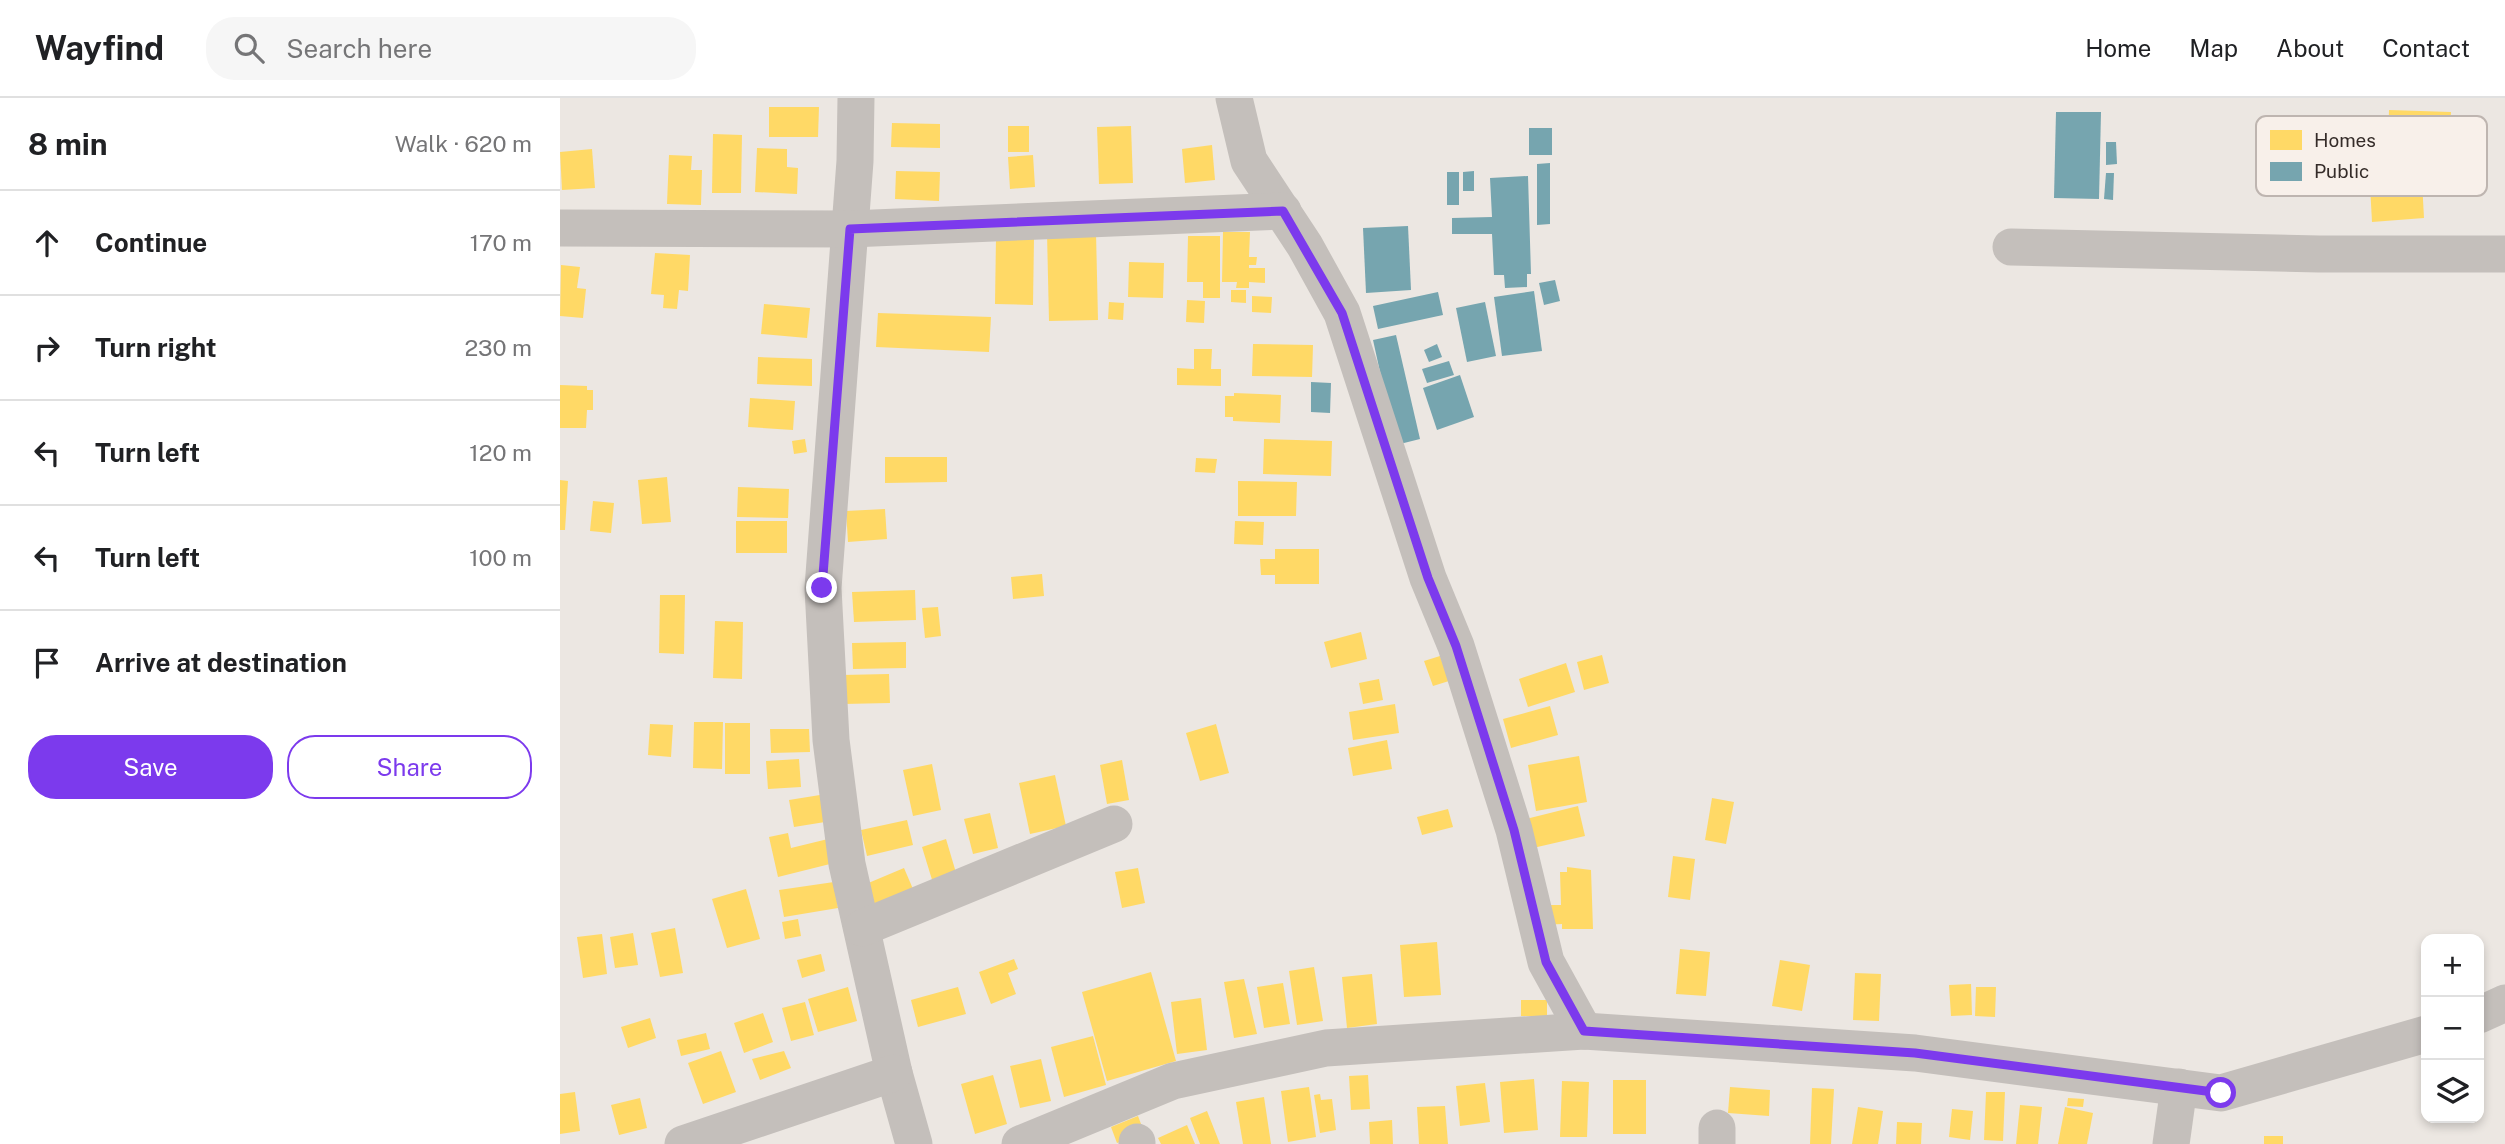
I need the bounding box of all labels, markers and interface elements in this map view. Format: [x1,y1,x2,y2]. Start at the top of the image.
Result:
search box [206,17,696,80]
text: Wayfind [35,29,164,67]
icon: search [230,29,268,67]
text: Search here [286,33,432,64]
text: Home [2085,34,2151,62]
text: Map [2189,34,2238,62]
text: About [2276,34,2344,62]
text: Contact [2382,34,2470,62]
legend [2256,116,2487,196]
text: 8 min [28,126,108,162]
text: Homes [2314,129,2376,151]
text: Walk · 620 m [395,130,532,157]
text: Public [2314,160,2369,182]
icon: ahead [28,224,66,262]
text: Continue [95,227,207,258]
text: 170 m [470,229,532,256]
icon: right [28,329,66,367]
text: Turn right [95,332,217,363]
text: 230 m [464,334,532,361]
icon: left [28,434,66,472]
text: Turn left [95,437,200,468]
text: 120 m [469,439,532,466]
icon: left [28,539,66,577]
text: Turn left [95,542,200,573]
text: 100 m [469,544,532,571]
route end [806,572,837,603]
icon: arrive [28,644,66,682]
text: Arrive at destination [95,647,347,678]
button: Save [28,735,273,799]
button: Share [287,735,532,799]
map controls [2421,934,2484,1123]
button: + [2421,934,2484,997]
button: − [2421,997,2484,1060]
button: layers [2421,1060,2484,1123]
route start [2205,1077,2236,1108]

